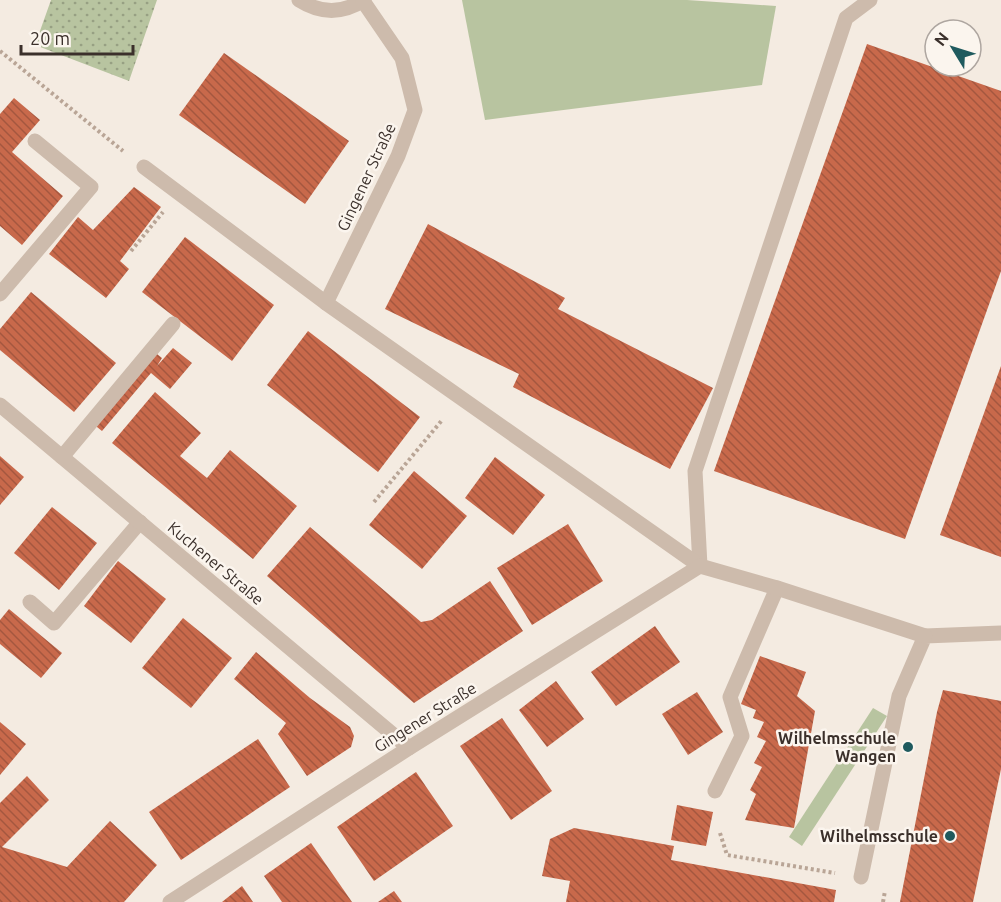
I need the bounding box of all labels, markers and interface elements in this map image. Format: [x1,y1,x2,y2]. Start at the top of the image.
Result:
scale bar [21,18,134,56]
north arrow [923,18,983,78]
text: 20 m [30,28,70,48]
text: N [930,29,952,49]
street label: Gingener Straße [333,120,399,234]
street label: Kuchener Straße [164,518,268,608]
street label: Gingener Straße [371,678,479,756]
place label: Wilhelmsschule Wangen [778,729,896,765]
marker: Wilhelmsschule Wangen [901,740,915,754]
place label: Wilhelmsschule [820,827,938,845]
marker: Wilhelmsschule [943,829,957,843]

